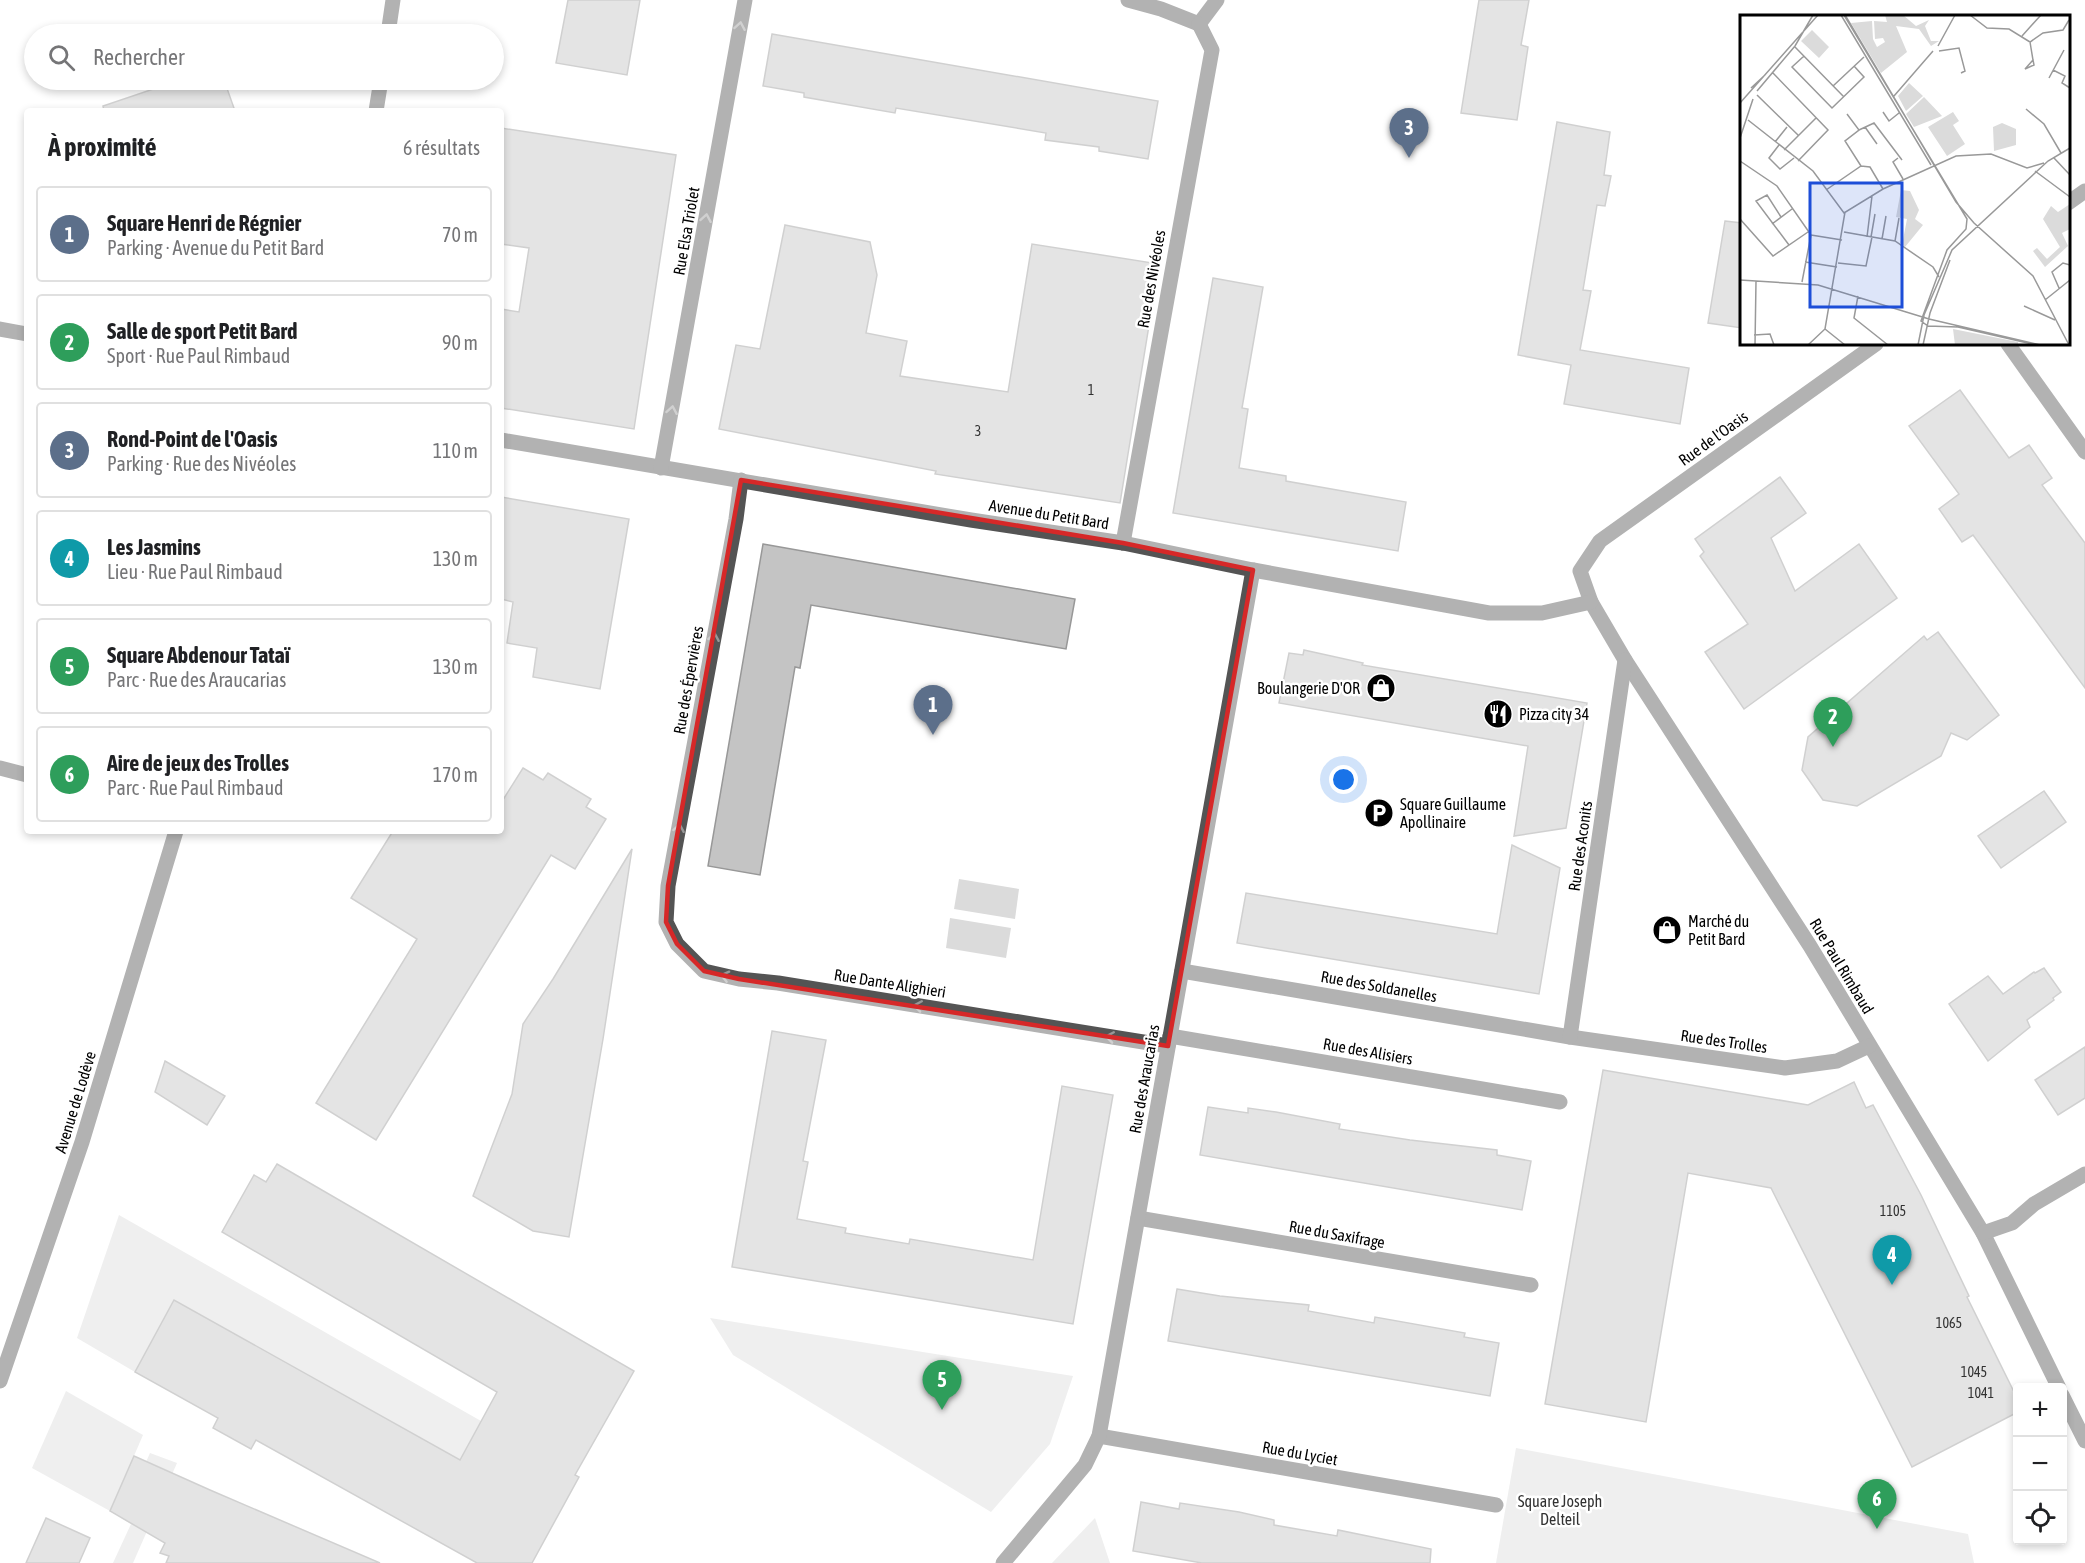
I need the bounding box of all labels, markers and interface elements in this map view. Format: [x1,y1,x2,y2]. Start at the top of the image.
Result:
inset map [1740,15,2070,345]
one-way arrow [734,22,746,31]
search box [24,24,504,90]
icon: search [45,41,78,74]
text: Rechercher [93,44,184,70]
pin: 3 [1390,108,1428,158]
text: À proximité [48,132,156,162]
text: 6 résultats [403,136,480,159]
street label: Rue Elsa Triolet [669,185,703,277]
text: Square Henri de Régnier [107,210,301,236]
one-way arrow [699,214,712,224]
text: 1 [65,223,74,246]
text: 70 m [442,223,478,246]
street label: Rue des Nivéoles [1134,228,1169,329]
text: Parking · Avenue du Petit Bard [107,236,324,259]
text: Salle de sport Petit Bard [107,318,297,344]
text: 2 [65,331,74,354]
text: 90 m [442,331,478,354]
text: Sport · Rue Paul Rimbaud [107,344,290,367]
house number: 1 [1088,382,1094,398]
one-way arrow [665,406,678,416]
street label: Rue de l'Oasis [1675,407,1751,469]
house number: 3 [975,423,981,439]
text: Rond-Point de l'Oasis [107,426,277,452]
text: 3 [65,439,74,462]
text: 110 m [433,439,478,462]
text: Parking · Rue des Nivéoles [107,452,296,475]
street label: Avenue du Petit Bard [988,496,1110,532]
text: Les Jasmins [107,534,201,560]
text: 4 [65,547,74,570]
text: 130 m [433,547,478,570]
text: Lieu · Rue Paul Rimbaud [107,560,283,583]
street label: Rue des Épervières [670,624,707,736]
one-way arrow [707,632,720,642]
text: Square Abdenour Tataï [107,642,290,668]
text: 5 [65,655,74,678]
text: 130 m [433,655,478,678]
text: Parc · Rue des Araucarias [107,668,286,691]
shop icon: Boulangerie D'OR [1365,672,1397,704]
place label: Boulangerie D'OR [1257,679,1360,698]
pin: 1 [914,686,952,735]
restaurant icon: Pizza city 34 [1482,698,1514,730]
pin: 2 [1814,698,1852,747]
place label: Pizza city 34 [1519,705,1589,724]
text: Aire de jeux des Trolles [107,750,289,776]
text: 6 [65,763,74,786]
text: 170 m [433,763,478,786]
your location [1329,765,1358,794]
text: Parc · Rue Paul Rimbaud [107,776,284,799]
place label: Square Guillaume Apollinaire [1400,795,1506,832]
parking icon: Square Guillaume Apollinaire [1363,797,1395,829]
street label: Rue des Aconits [1565,799,1595,892]
one-way arrow [672,824,685,834]
place label: Marché du Petit Bard [1688,912,1749,948]
shop icon: Marché du Petit Bard [1651,914,1683,946]
street label: Rue Paul Rimbaud [1807,915,1877,1017]
street label: Rue Dante Alighieri [833,965,947,1002]
street label: Rue des Soldanelles [1320,967,1439,1005]
one-way arrow [720,970,730,983]
one-way arrow [913,1000,923,1013]
street label: Rue des Araucarias [1126,1023,1162,1135]
street label: Rue des Trolles [1679,1026,1769,1056]
one-way arrow [1106,1031,1116,1044]
street label: Rue des Alisiers [1322,1034,1415,1068]
street label: Avenue de Lodève [51,1049,99,1155]
house number: 1105 [1880,1203,1906,1219]
street label: Rue du Saxifrage [1287,1217,1386,1252]
pin: 4 [1872,1236,1912,1285]
house number: 1065 [1936,1315,1962,1331]
pin: 5 [922,1360,962,1410]
house number: 1045 [1961,1364,1987,1380]
map controls [2013,1383,2067,1545]
button: + [2013,1383,2067,1437]
house number: 1041 [1968,1385,1994,1401]
button: − [2013,1437,2067,1491]
street label: Rue du Lyciet [1261,1438,1340,1470]
pin: 6 [1858,1480,1896,1529]
button: locate [2013,1491,2067,1545]
park label: Square Joseph Delteil [1518,1492,1602,1528]

